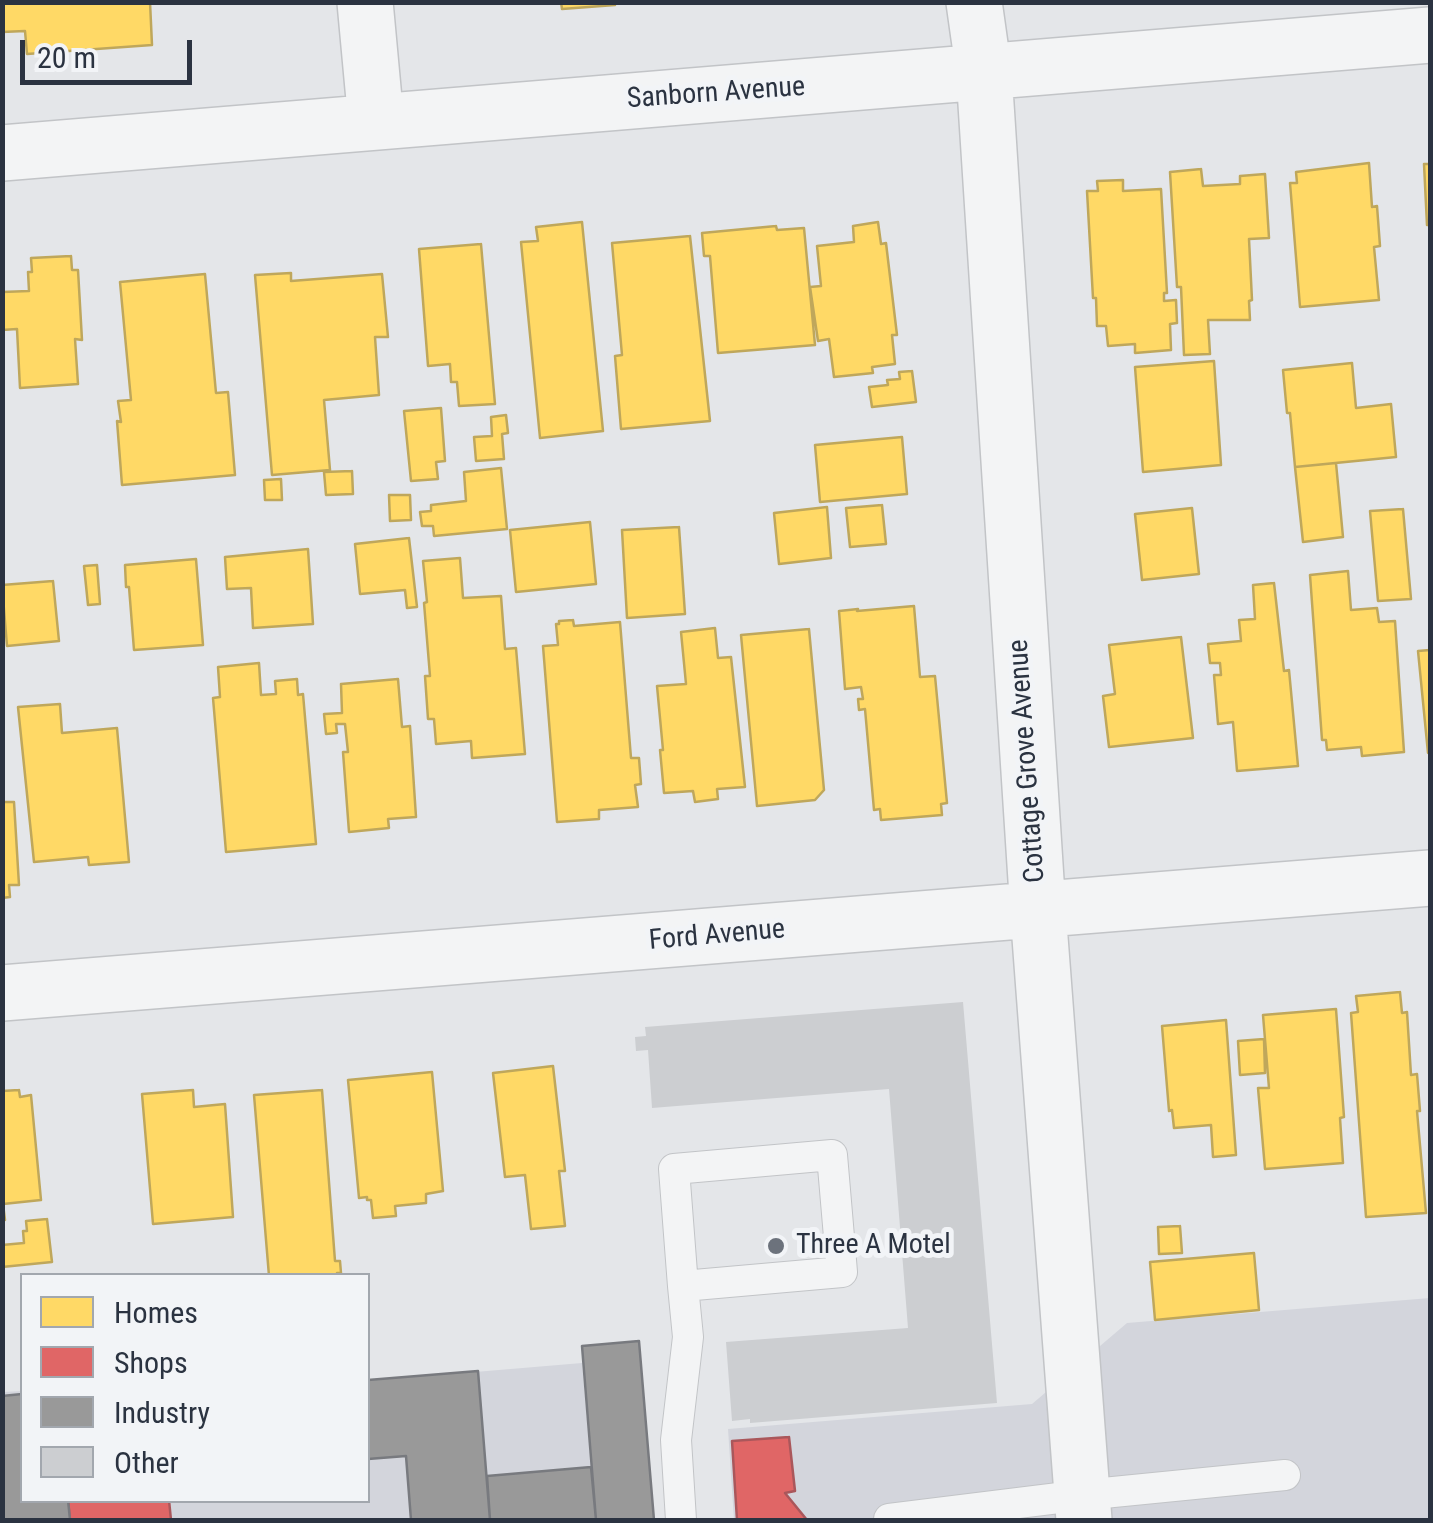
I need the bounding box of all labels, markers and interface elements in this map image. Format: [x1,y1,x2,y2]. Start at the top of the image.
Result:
scale bar [25,20,198,82]
text: 20 m [37,40,96,75]
street label: Sanborn Avenue [626,71,806,117]
street label: Cottage Grove Avenue [1003,638,1053,884]
street label: Ford Avenue [648,913,786,959]
place label: Three A Motel [796,1229,951,1263]
marker: Three A Motel [765,1235,787,1257]
legend [20,1273,370,1503]
text: Homes [114,1295,198,1330]
text: Shops [114,1345,188,1380]
text: Industry [114,1395,210,1430]
text: Other [114,1445,179,1480]

